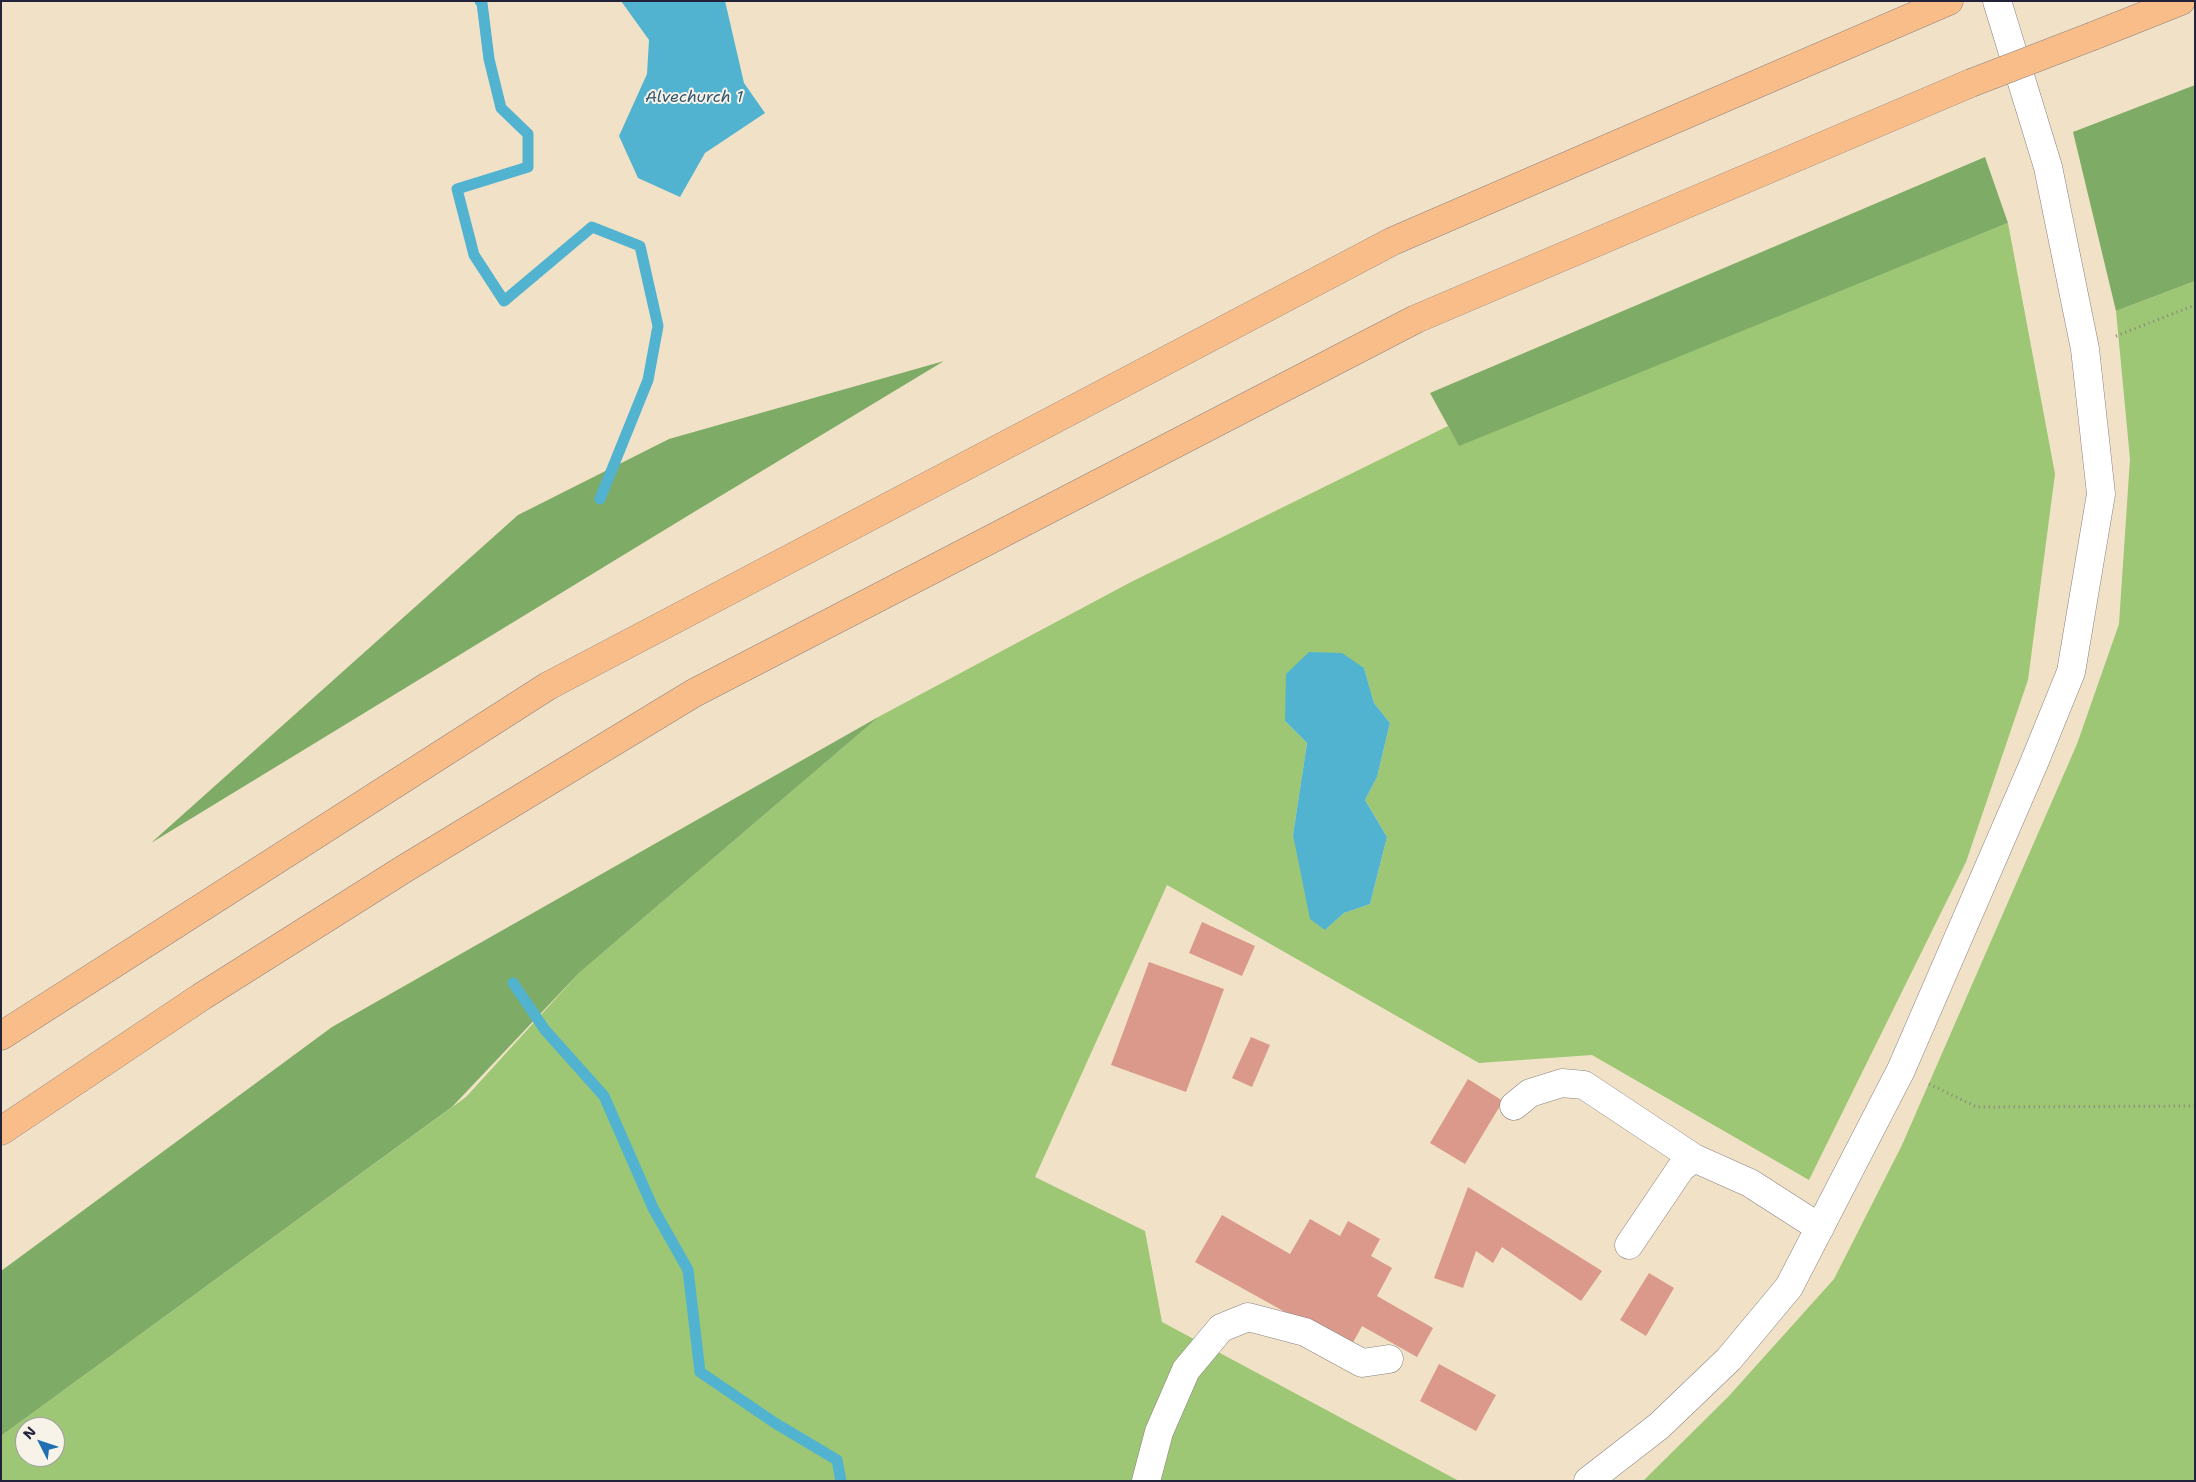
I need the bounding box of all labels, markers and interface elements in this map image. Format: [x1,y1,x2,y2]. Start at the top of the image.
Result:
water label: Alvechurch 1 [645,88,743,108]
north arrow [15,1417,65,1467]
text: N [19,1423,40,1443]

